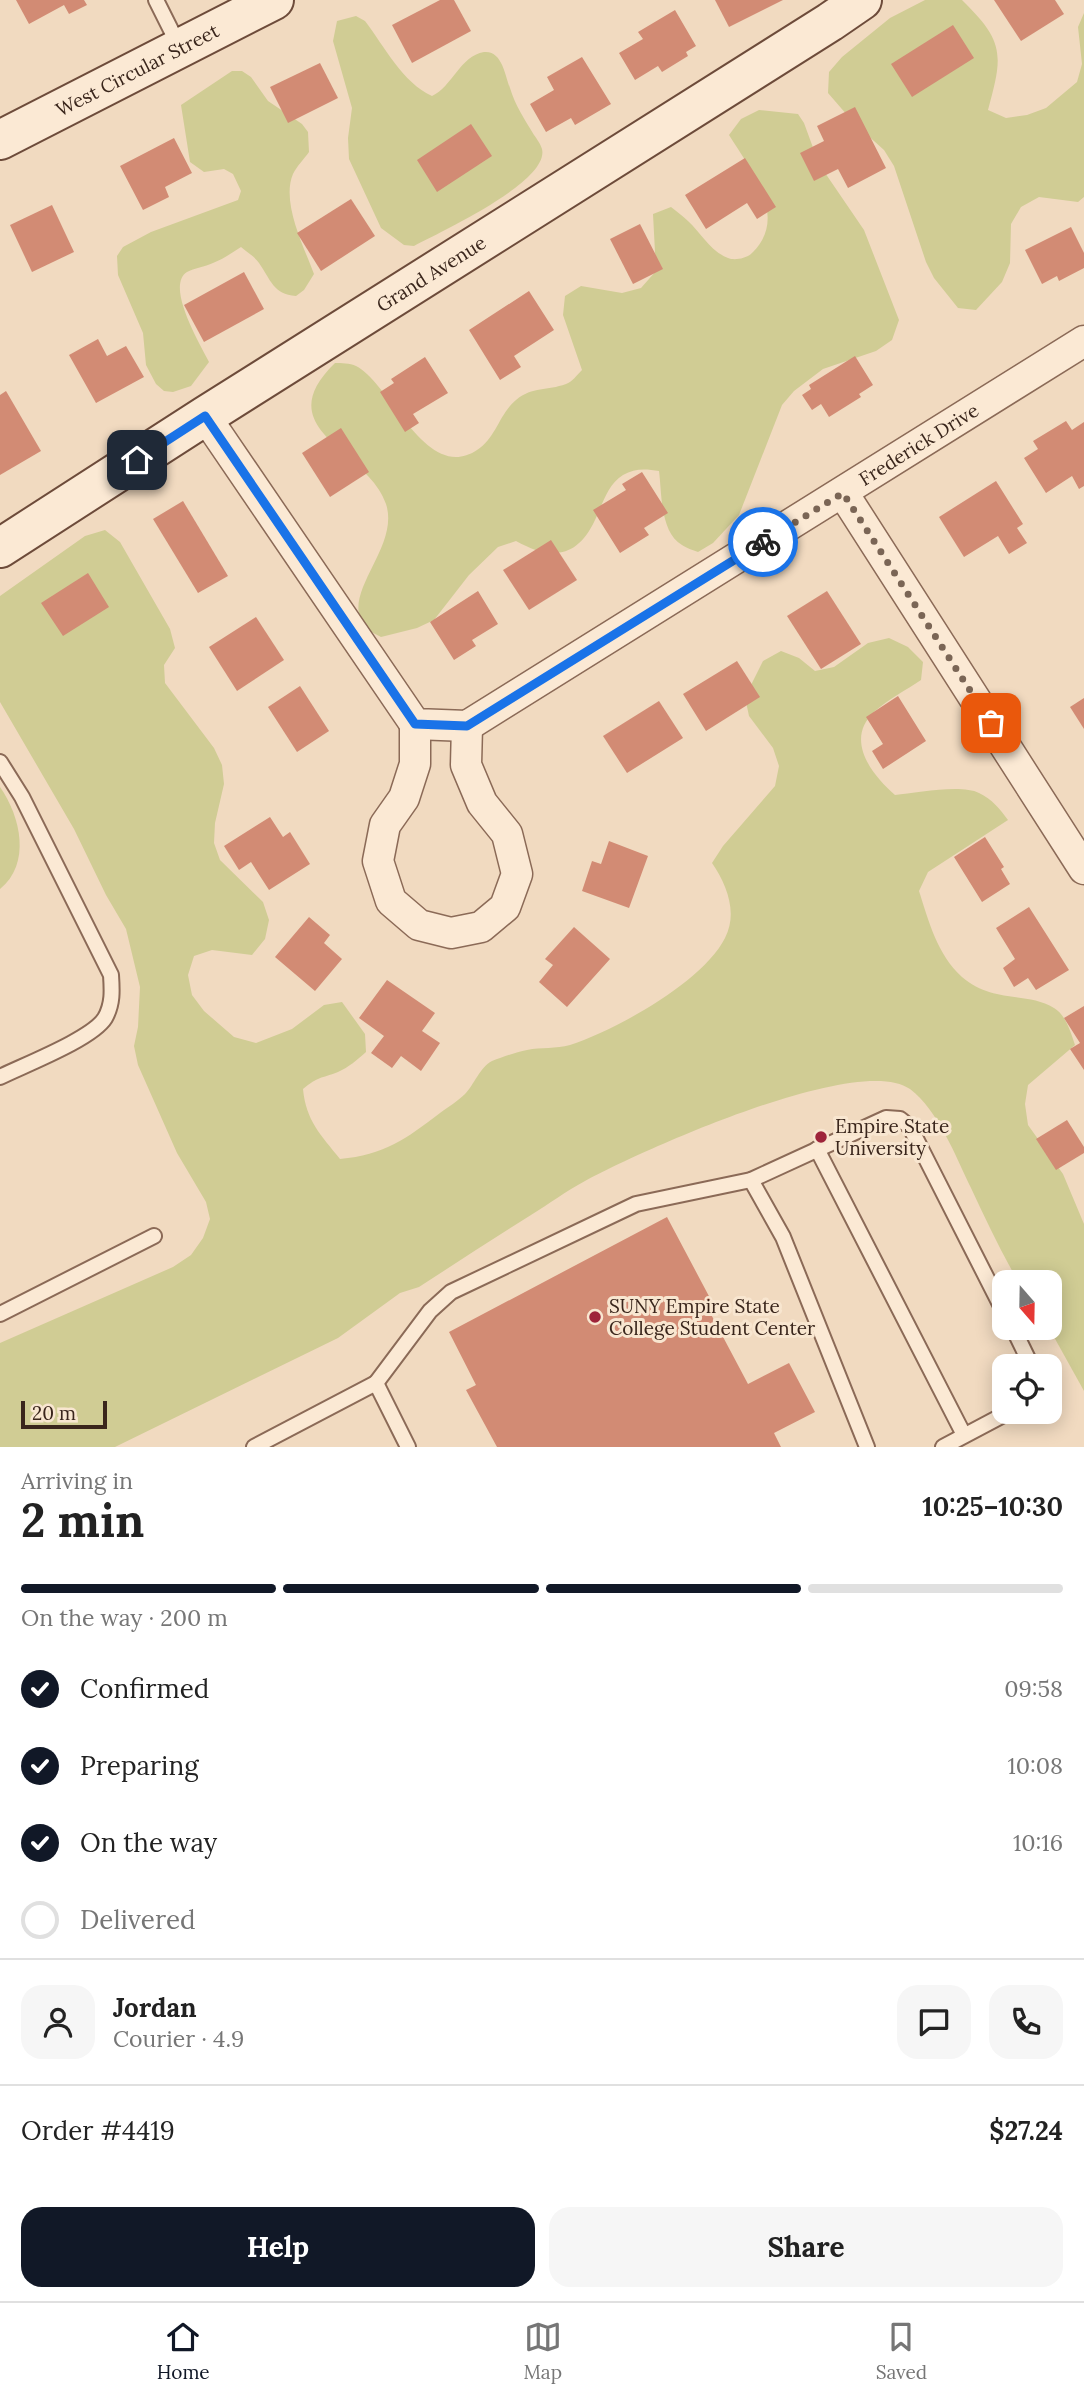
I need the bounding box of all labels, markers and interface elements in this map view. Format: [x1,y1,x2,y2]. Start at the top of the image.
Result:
street label: West Circular Street [52,18,223,122]
street label: Grand Avenue [372,230,490,317]
street label: Frederick Drive [854,398,983,491]
pin [107,430,167,490]
icon: home [118,441,156,479]
courier [728,507,798,577]
icon: bike [744,523,782,561]
pin [961,693,1021,753]
icon: bag [972,704,1010,742]
place label: Empire State University [835,1114,949,1160]
marker: Empire State University [813,1129,829,1145]
north arrow [992,1270,1062,1340]
map controls [992,1270,1062,1424]
place label: SUNY Empire State College Student Center [609,1294,816,1340]
marker: SUNY Empire State College Student Center [587,1309,603,1325]
button: locate [992,1354,1062,1424]
scale bar [21,1398,107,1430]
text: 20 m [32,1401,76,1425]
text: Arriving in [21,1466,133,1495]
text: 10:25–10:30 [922,1490,1063,1523]
text: 2 min [21,1491,144,1550]
text: On the way · 200 m [21,1603,228,1632]
icon: check [21,1670,59,1708]
text: Confirmed [80,1672,209,1705]
text: 09:58 [1004,1674,1063,1703]
icon: check [21,1747,59,1785]
text: Preparing [80,1749,199,1782]
text: 10:08 [1007,1751,1063,1780]
icon: check [21,1824,59,1862]
text: On the way [80,1826,217,1859]
text: 10:16 [1013,1828,1063,1857]
text: Delivered [80,1903,196,1936]
button: person [21,1985,95,2059]
button: chat [897,1985,971,2059]
button: phone [989,1985,1063,2059]
text: Jordan [113,1991,197,2024]
text: Courier · 4.9 [113,2024,244,2053]
text: Order #4419 [21,2114,175,2147]
text: $27.24 [989,2114,1063,2147]
button: Help [21,2207,535,2287]
button: Share [549,2207,1063,2287]
tab: Home [157,2318,210,2384]
tab: Map [523,2318,562,2384]
tab: Saved [876,2318,927,2384]

